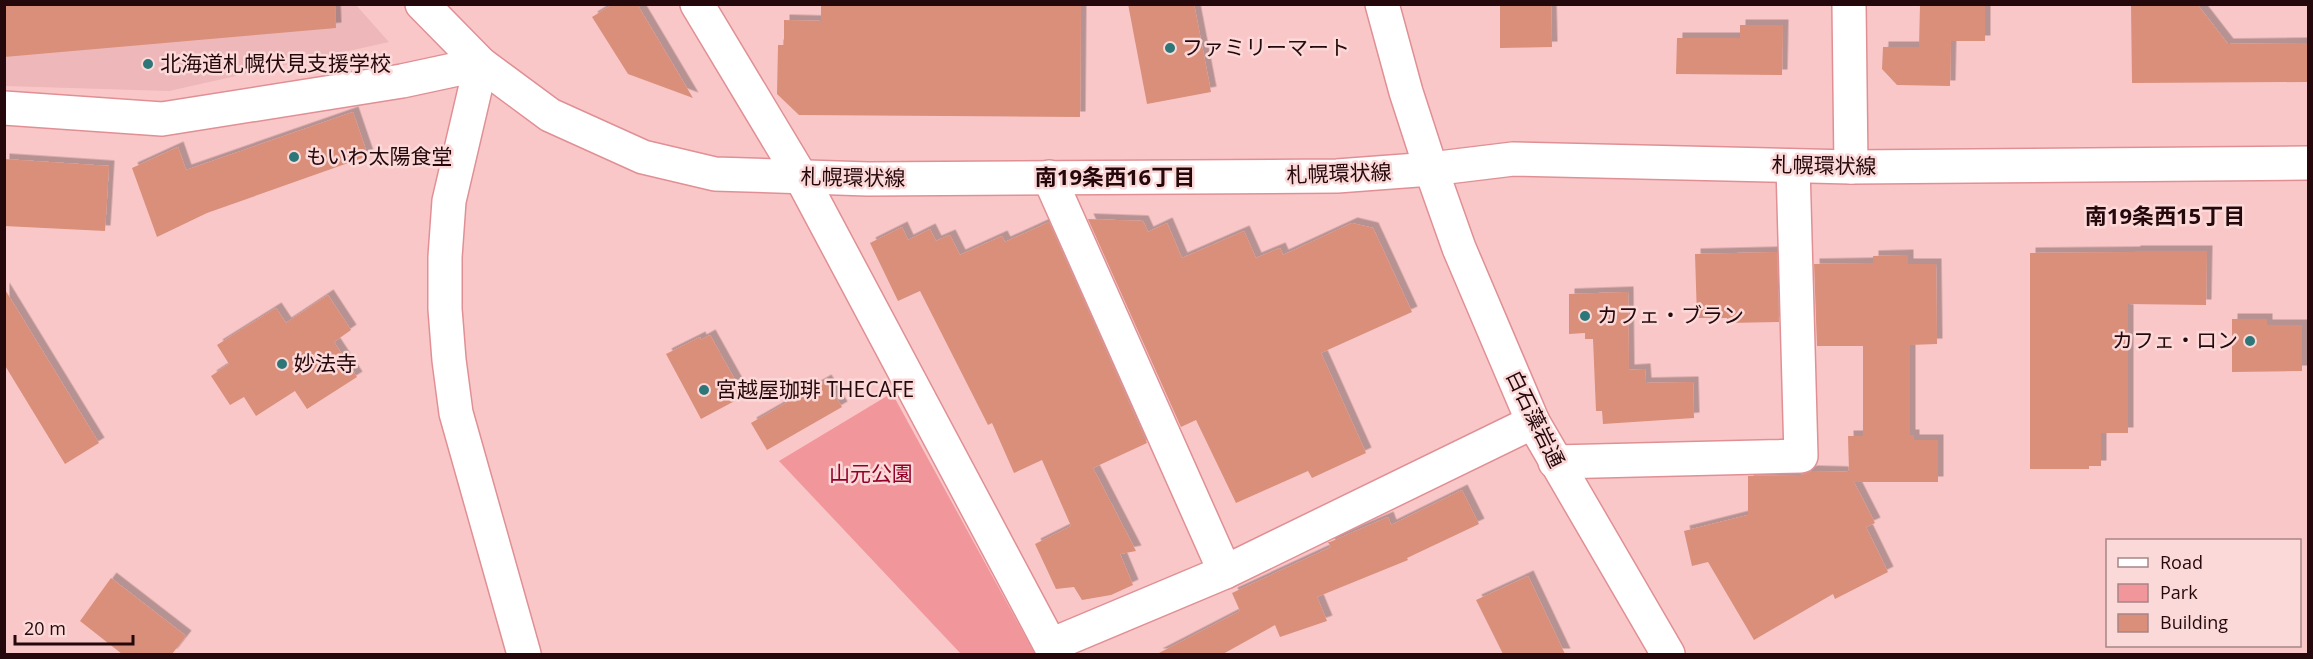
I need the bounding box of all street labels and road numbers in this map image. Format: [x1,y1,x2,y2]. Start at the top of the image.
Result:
street label: 札幌環状線 [1771,150,1877,180]
street label: 札幌環状線 [1286,157,1392,189]
street label: 札幌環状線 [800,162,906,192]
street label: 白石藻岩通 [1500,365,1571,472]

